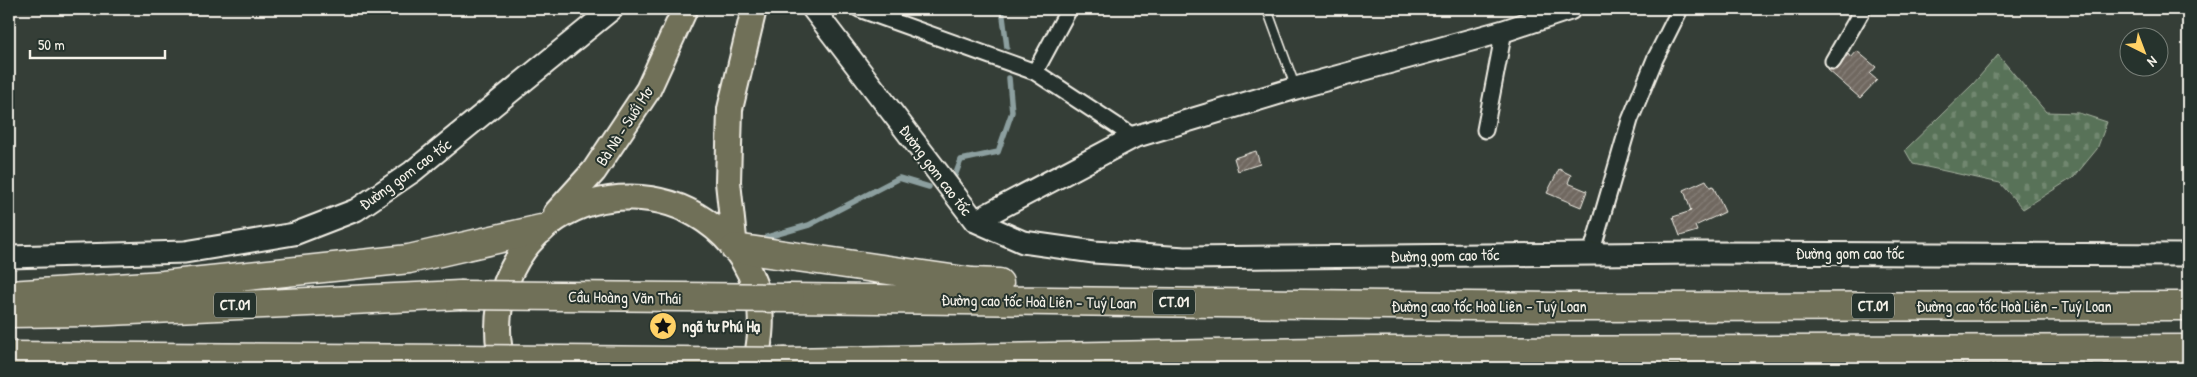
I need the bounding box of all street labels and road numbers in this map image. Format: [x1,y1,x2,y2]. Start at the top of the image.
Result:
street label: Bà Nà - Suối Mơ [590,81,659,170]
street label: Đường gom cao tốc [895,120,978,221]
street label: Đường gom cao tốc [355,133,456,215]
street label: Đường gom cao tốc [1796,242,1905,264]
street label: Đường gom cao tốc [1391,243,1500,267]
street label: Cầu Hoàng Văn Thái [568,285,682,309]
street label: Đường cao tốc Hoà Liên - Tuý Loan [941,288,1137,314]
road number: CT.01 [1153,290,1195,314]
road number: CT.01 [214,292,256,318]
road number: CT.01 [1852,294,1894,318]
street label: Đường cao tốc Hoà Liên - Tuý Loan [1391,295,1587,317]
street label: Đường cao tốc Hoà Liên - Tuý Loan [1916,295,2112,317]

